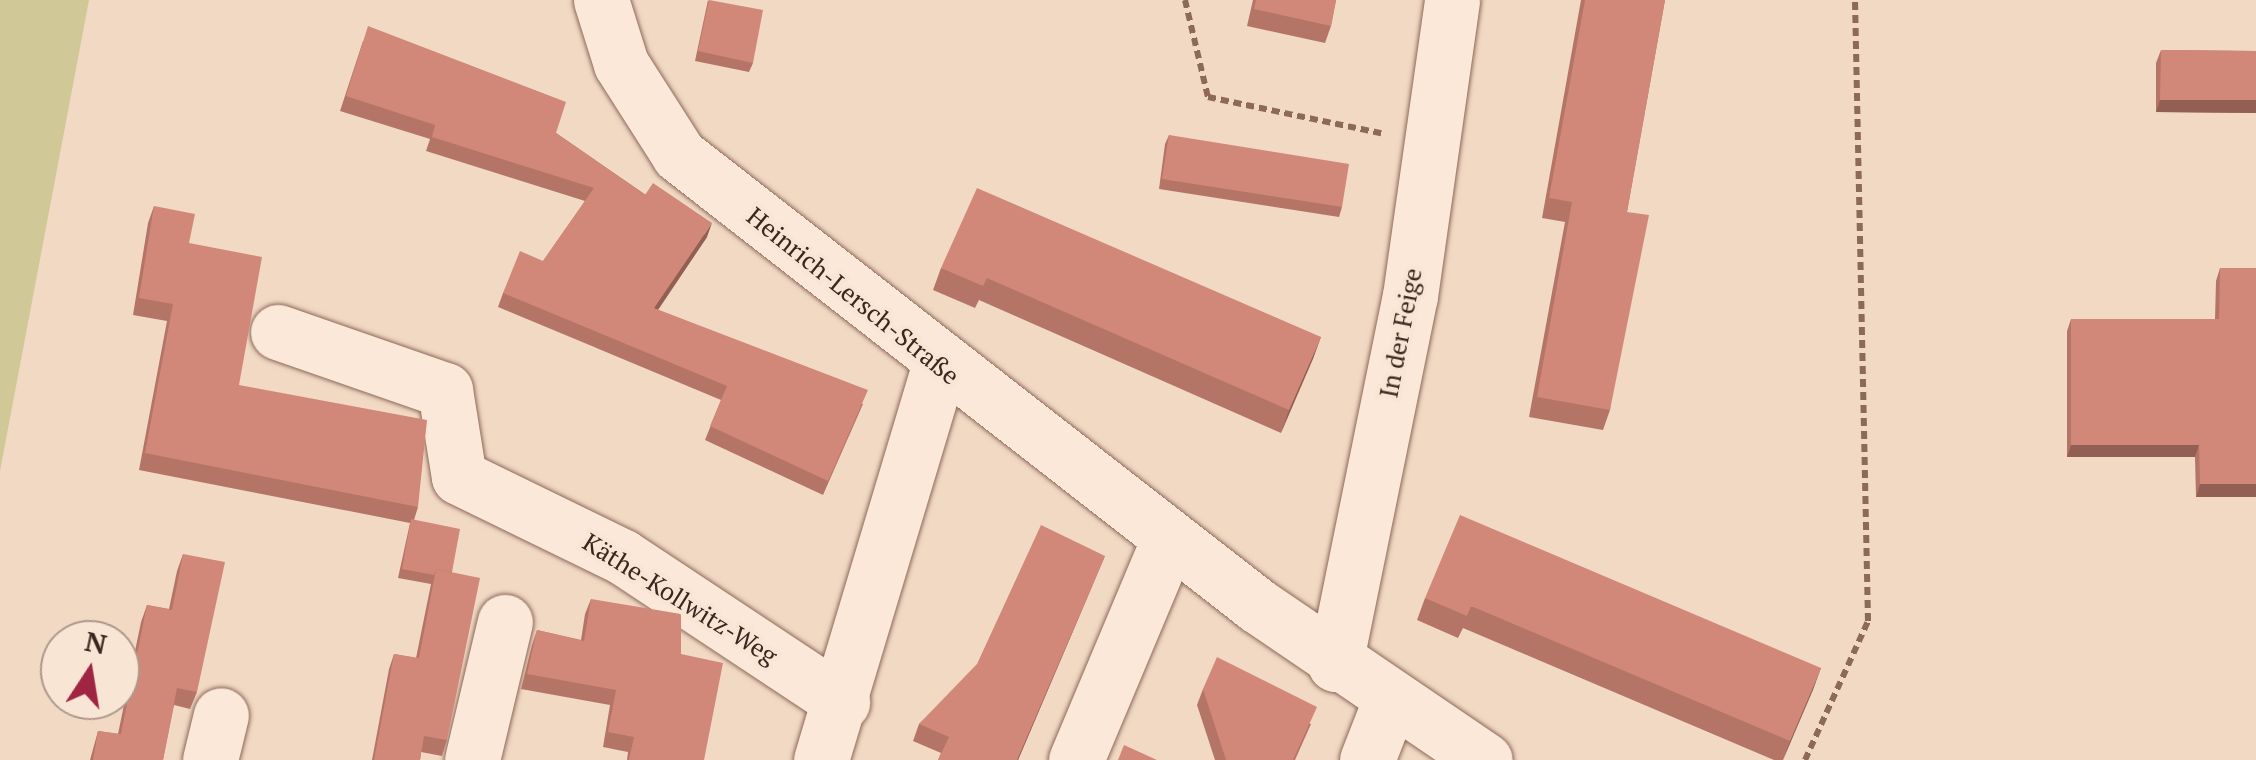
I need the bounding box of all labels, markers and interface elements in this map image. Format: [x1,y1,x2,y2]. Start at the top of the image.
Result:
street label: Heinrich-Lersch-Straße [741,201,965,391]
street label: In der Feige [1374,266,1428,400]
street label: Käthe-Kollwitz-Weg [577,527,783,671]
north arrow [40,620,140,720]
text: N [82,622,110,662]

